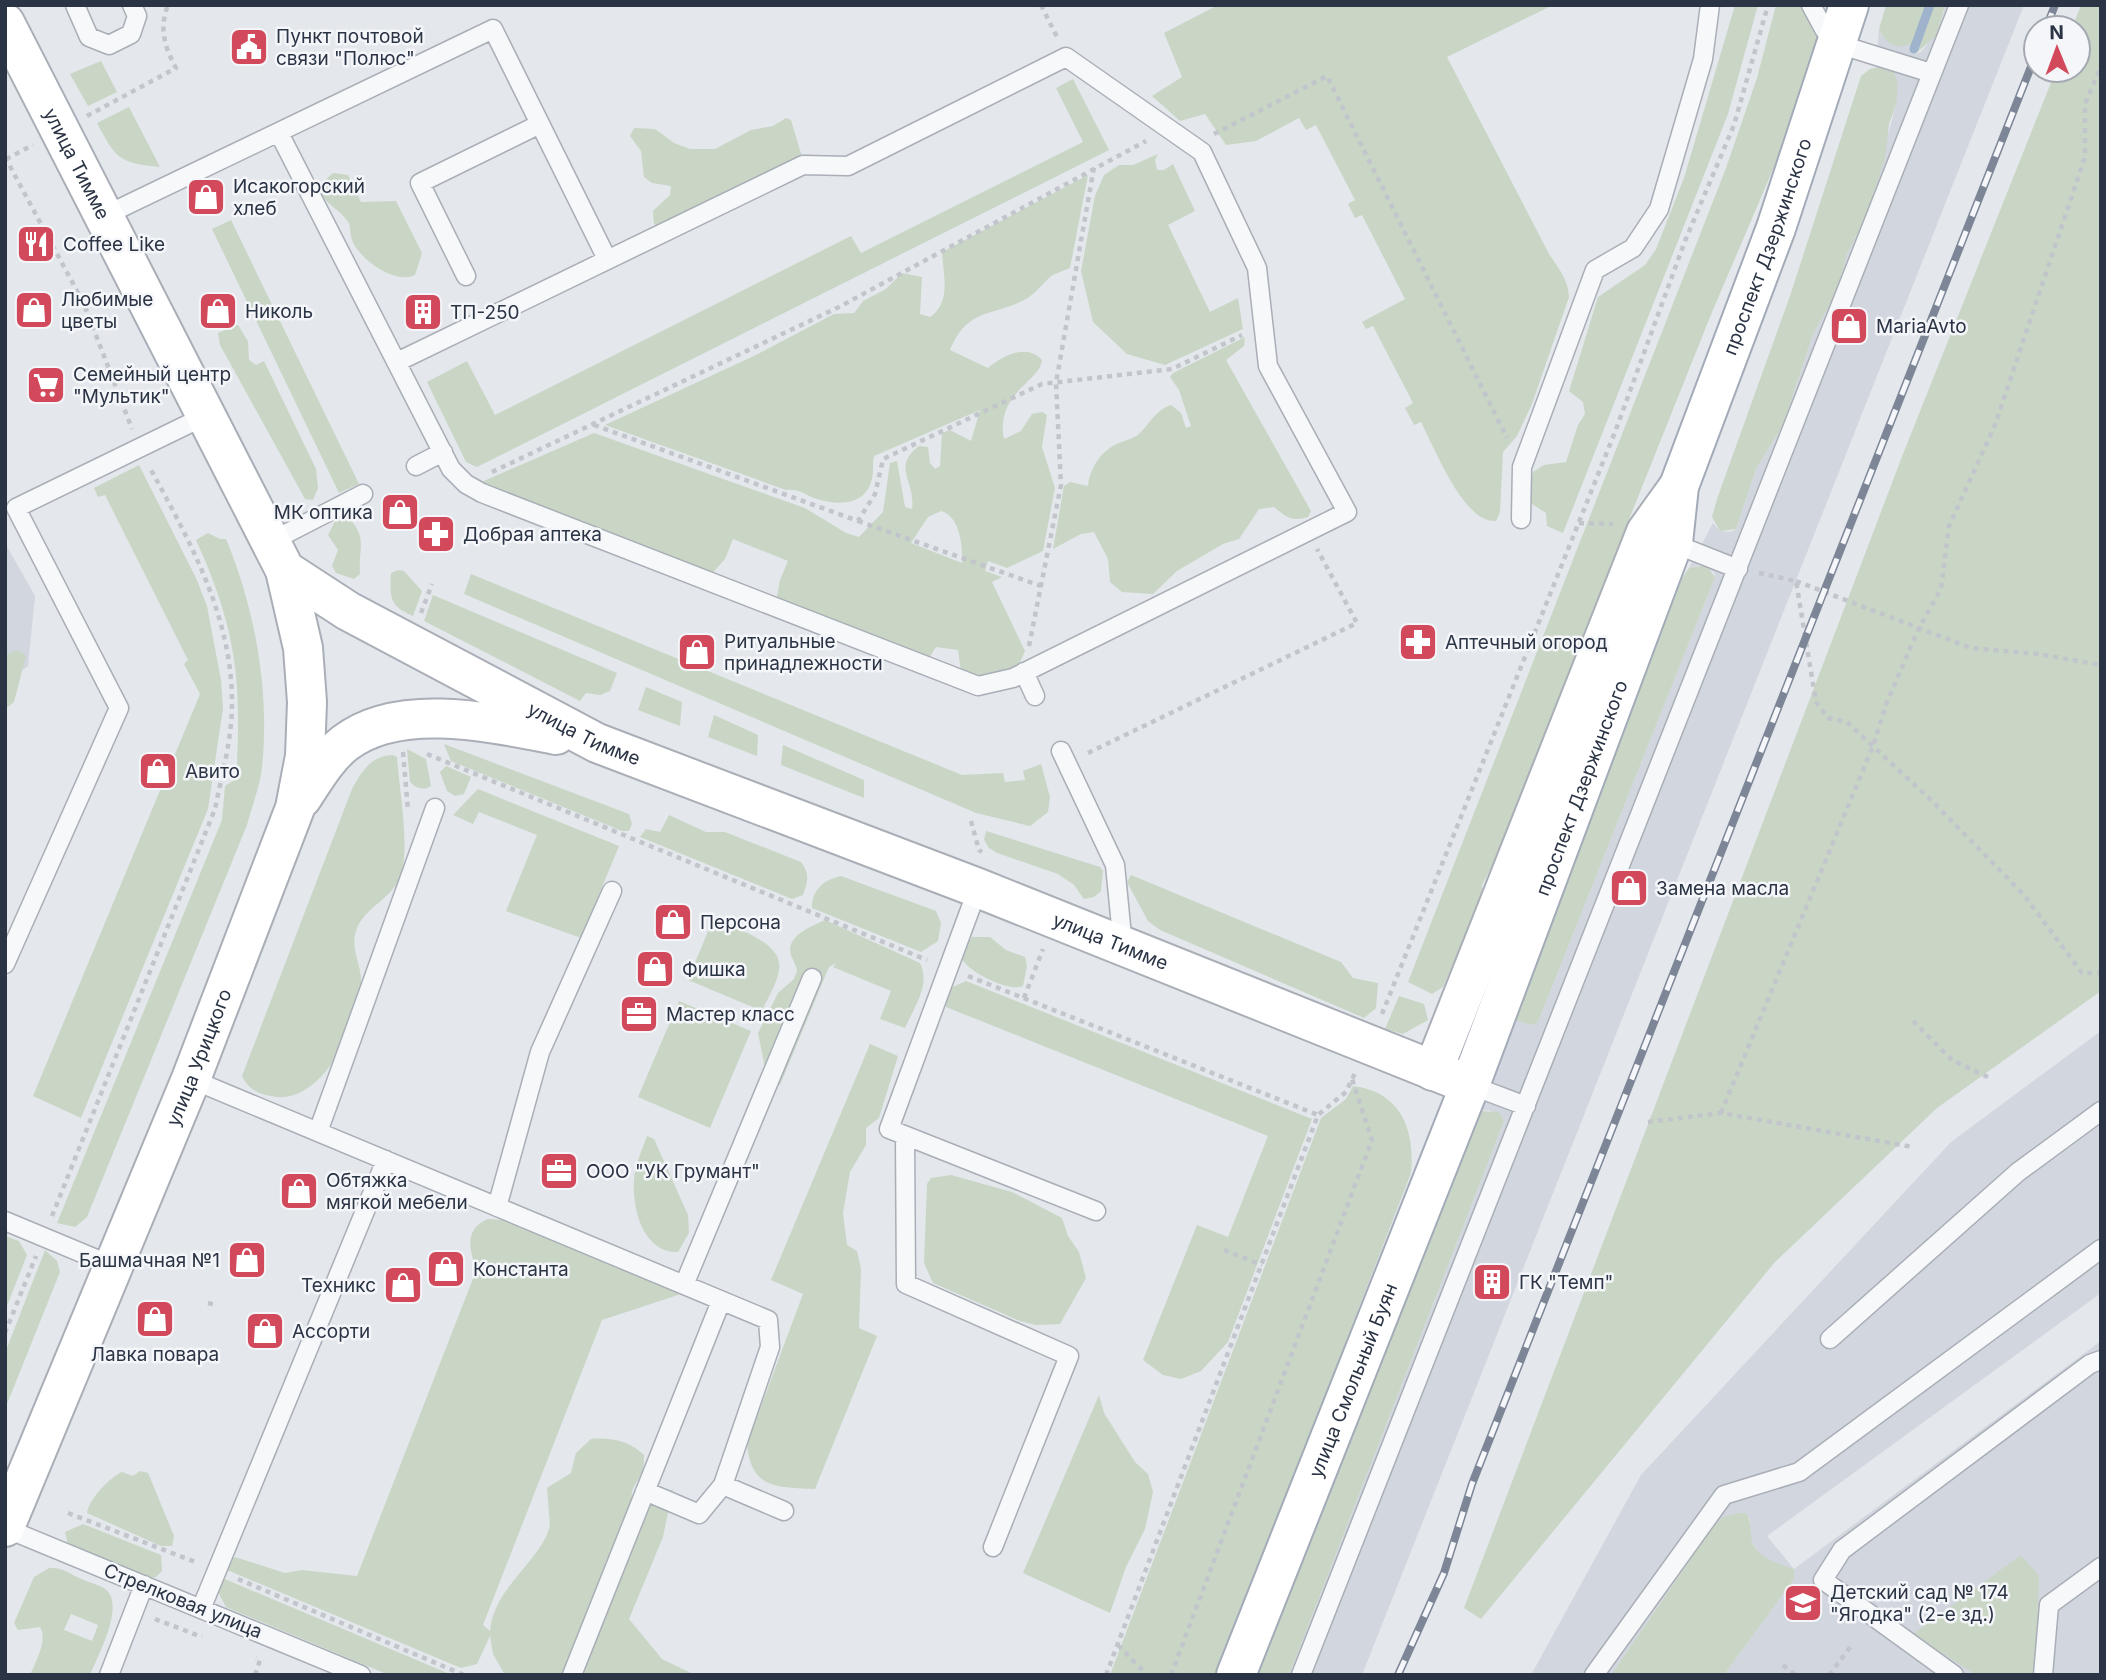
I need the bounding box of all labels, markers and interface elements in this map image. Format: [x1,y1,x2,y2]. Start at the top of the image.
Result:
north arrow [2022,14,2092,84]
text: N [2049,21,2064,44]
place label: Пункт почтовой связи "Полюс" [276,25,424,70]
public building icon: Пункт почтовой связи "Полюс" [228,26,270,68]
street label: улица Тимме [39,104,115,223]
street label: проспект Дзержинского [1718,135,1816,358]
place label: Исакогорский хлеб [233,175,365,220]
shop icon: Исакогорский хлеб [185,176,227,218]
restaurant icon: Coffee Like [15,223,57,265]
place label: Coffee Like [63,233,165,256]
place label: Любимые цветы [61,288,153,333]
shop icon: Любимые цветы [13,289,55,331]
shop icon: Николь [197,290,239,332]
building icon: ТП-250 [402,291,444,333]
place label: Николь [245,300,313,323]
place label: ТП-250 [450,301,520,324]
shop icon: MariaAvto [1828,305,1870,347]
place label: MariaAvto [1876,315,1967,338]
place label: Семейный центр "Мультик" [73,363,231,408]
supermarket icon: Семейный центр "Мультик" [25,364,67,406]
shop icon: МК оптика [379,491,421,533]
place label: МК оптика [274,501,373,524]
pharmacy icon: Добрая аптека [415,513,457,555]
place label: Добрая аптека [463,523,602,546]
pharmacy icon: Аптечный огород [1397,621,1439,663]
place label: Ритуальные принадлежности [724,630,883,675]
shop icon: Ритуальные принадлежности [676,631,718,673]
place label: Аптечный огород [1445,631,1608,654]
street label: проспект Дзержинского [1530,677,1632,899]
street label: улица Тимме [524,697,644,770]
shop icon: Авито [137,750,179,792]
place label: Авито [185,760,240,783]
shop icon: Замена масла [1608,867,1650,909]
place label: Замена масла [1656,877,1789,900]
shop icon: Персона [652,901,694,943]
street label: улица Тимме [1050,908,1172,974]
place label: Персона [700,911,781,934]
shop icon: Фишка [634,948,676,990]
place label: Фишка [682,958,746,981]
street label: улица Урицкого [161,986,236,1129]
office icon: Мастер класс [618,993,660,1035]
place label: Мастер класс [666,1003,795,1026]
office icon: ООО "УК Грумант" [538,1150,580,1192]
place label: ООО "УК Грумант" [586,1160,760,1183]
place label: Обтяжка мягкой мебели [326,1169,468,1214]
shop icon: Обтяжка мягкой мебели [278,1170,320,1212]
shop icon: Башмачная №1 [226,1239,268,1281]
shop icon: Константа [425,1248,467,1290]
place label: Башмачная №1 [79,1249,220,1272]
place label: Константа [473,1258,569,1281]
building icon: ГК "Темп" [1471,1261,1513,1303]
shop icon: Техникс [382,1264,424,1306]
place label: ГК "Темп" [1519,1271,1613,1294]
place label: Техникс [301,1274,376,1297]
street label: улица Смольный Буян [1304,1280,1402,1481]
shop icon: Лавка повара [134,1298,176,1340]
shop icon: Ассорти [244,1310,286,1352]
place label: Ассорти [292,1320,370,1343]
place label: Лавка повара [91,1343,219,1366]
street label: Стрелковая улица [100,1559,266,1643]
place label: Детский сад № 174 "Ягодка" (2-е зд.) [1830,1581,2009,1626]
school or university icon: Детский сад № 174 "Ягодка" (2-е зд.) [1782,1582,1824,1624]

